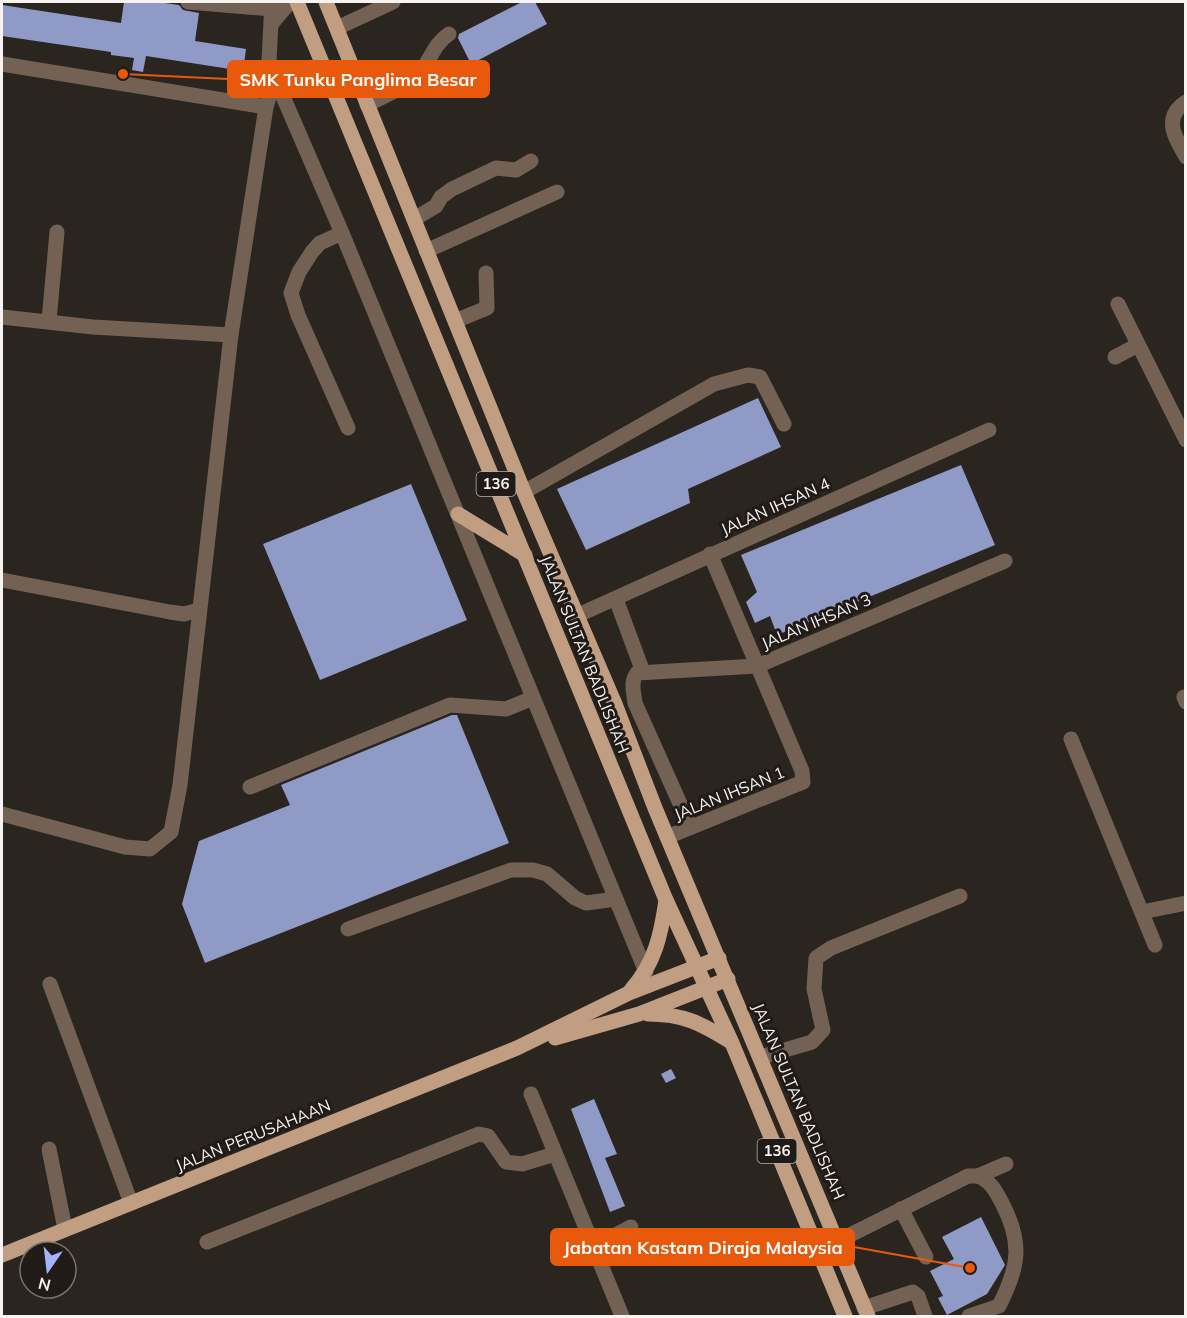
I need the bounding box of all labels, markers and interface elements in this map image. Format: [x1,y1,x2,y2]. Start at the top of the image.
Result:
callout: SMK Tunku Panglima Besar [228,61,489,97]
text: SMK Tunku Panglima Besar [239,68,477,91]
road number: 136 [476,472,516,496]
street label: JALAN IHSAN 4 [717,473,833,539]
street label: JALAN SULTAN BADLISHAH [536,552,634,756]
street label: JALAN IHSAN 3 [758,589,874,653]
street label: JALAN IHSAN 1 [671,762,787,824]
street label: JALAN SULTAN BADLISHAH [748,1000,850,1202]
street label: JALAN PERUSAHAAN [173,1095,333,1175]
road number: 136 [758,1139,796,1163]
callout: Jabatan Kastam Diraja Malaysia [551,1229,854,1265]
text: Jabatan Kastam Diraja Malaysia [563,1236,843,1259]
north arrow [18,1240,78,1300]
text: N [36,1273,53,1296]

